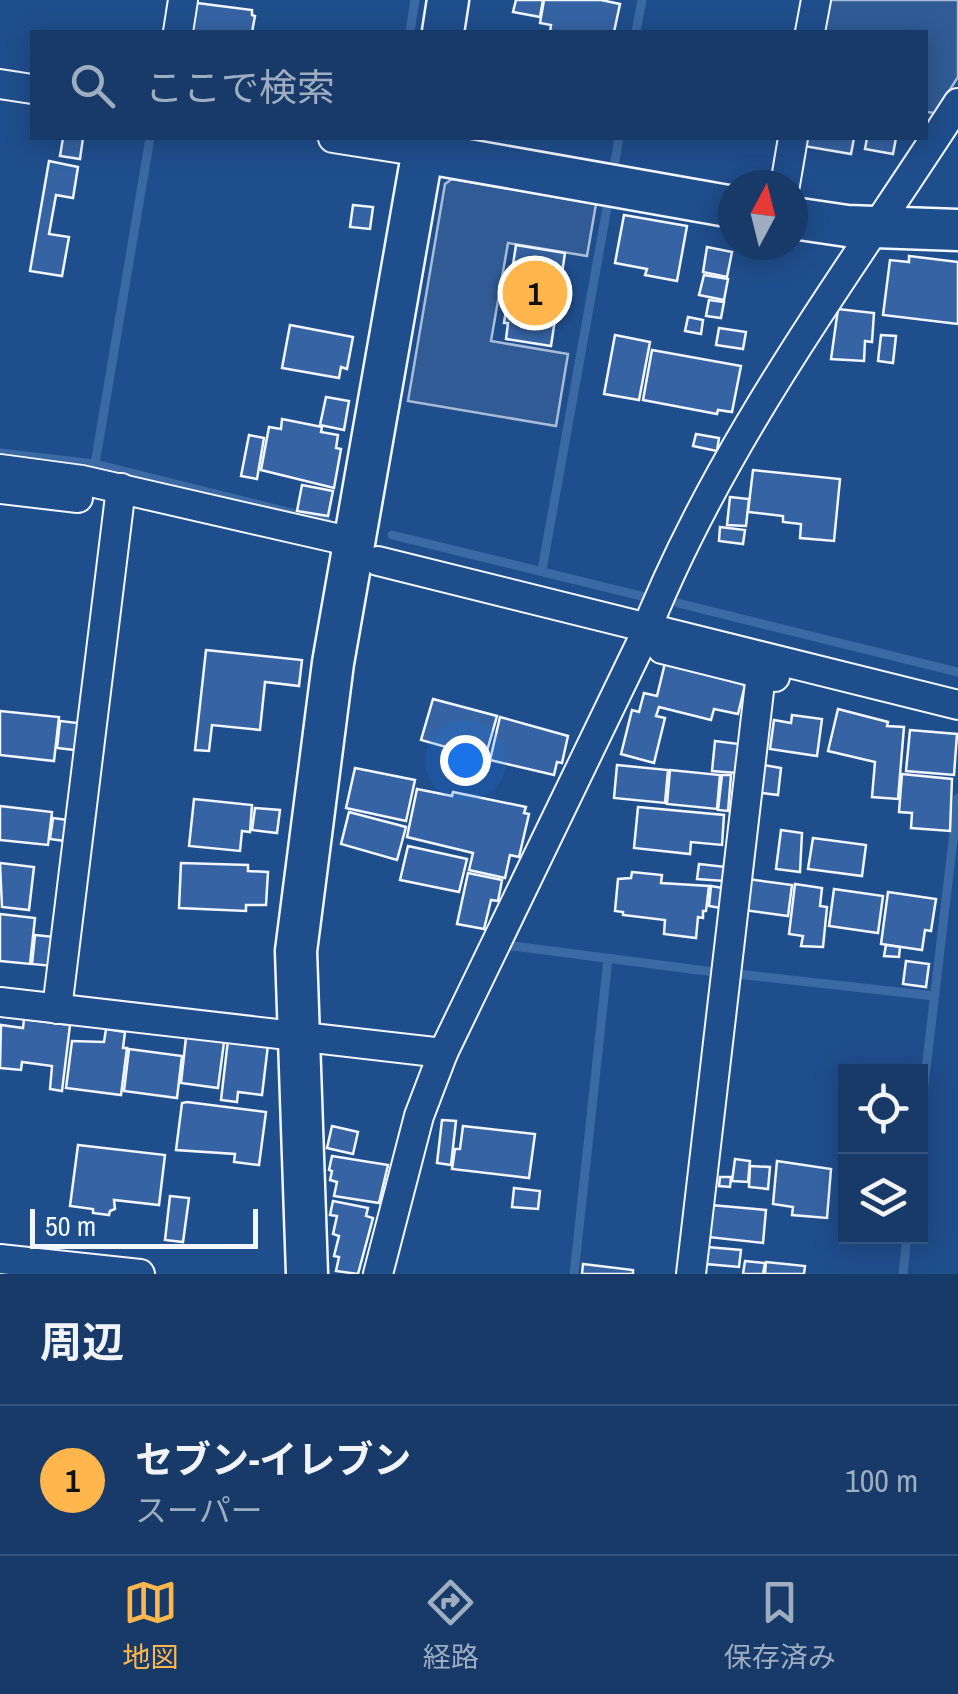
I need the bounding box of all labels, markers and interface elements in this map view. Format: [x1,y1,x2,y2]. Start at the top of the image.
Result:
search box [30,30,928,140]
icon: search [65,58,120,113]
text: ここで検索 [145,62,335,113]
north arrow [718,170,808,260]
pin: 1 [502,256,568,330]
your location [440,735,491,786]
map controls [838,1064,928,1244]
button: locate [838,1064,928,1154]
button: layers [838,1154,928,1244]
scale bar [30,1204,258,1248]
text: 50 m [45,1207,96,1245]
text: 周辺 [40,1314,124,1370]
text: セブン-イレブン [135,1434,411,1485]
text: 1 [65,1459,80,1502]
text: 100 m [845,1459,918,1502]
text: スーパー [135,1489,263,1532]
tab: 地図 [122,1575,178,1676]
tab: 経路 [423,1575,479,1676]
tab: 保存済み [724,1575,836,1676]

